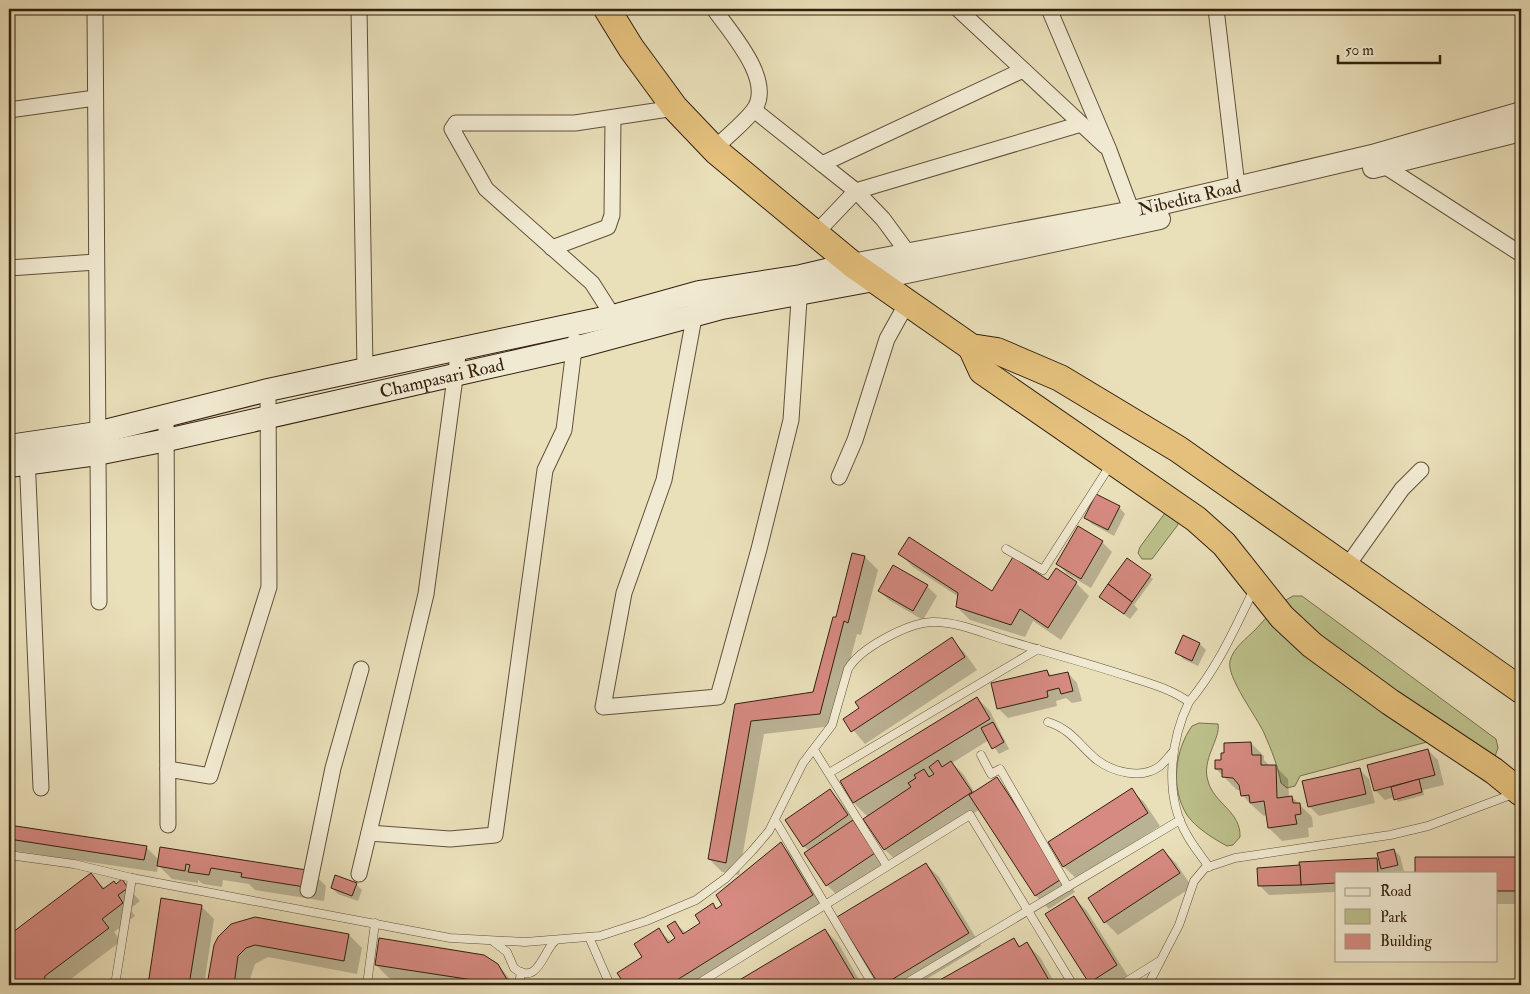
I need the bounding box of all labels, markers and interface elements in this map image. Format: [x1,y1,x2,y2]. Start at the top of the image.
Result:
scale bar [1338,32,1440,64]
text: 50 m [1345,41,1374,60]
street label: Nibedita Road [1136,175,1244,221]
street label: Champasari Road [377,353,507,404]
legend [1335,872,1498,962]
text: Road [1380,882,1412,901]
text: Park [1380,908,1407,927]
text: Building [1380,932,1432,951]

